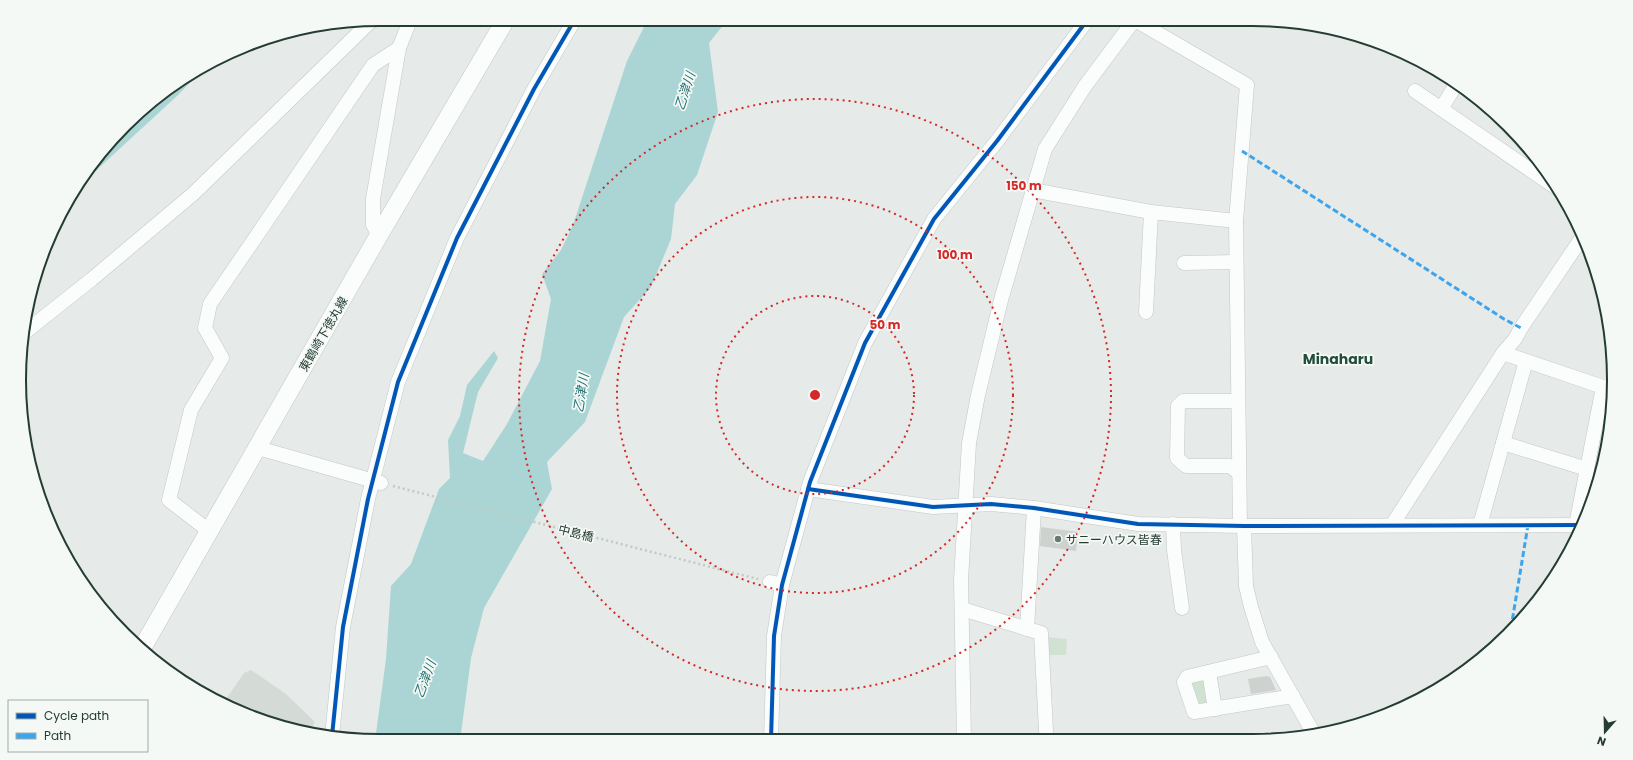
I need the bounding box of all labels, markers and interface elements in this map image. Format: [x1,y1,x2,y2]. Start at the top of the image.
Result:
water label: 乙津川 [670,68,701,112]
text: 150 m [1006,177,1042,194]
text: 100 m [937,246,973,263]
street label: 東鶴崎下徳丸線 [295,293,351,375]
text: 50 m [870,316,901,333]
district label: Minaharu [1303,349,1373,369]
water label: 乙津川 [569,370,594,414]
centre of rings [808,388,822,402]
street label: 中島橋 [556,520,596,546]
place label: サニーハウス皆春 [1066,531,1162,548]
marker: サニーハウス皆春 [1053,534,1063,544]
water label: 乙津川 [409,656,441,701]
legend [8,700,148,752]
text: Cycle path [44,707,109,724]
north arrow [1585,712,1625,752]
text: Path [44,727,71,744]
text: N [1595,732,1608,750]

